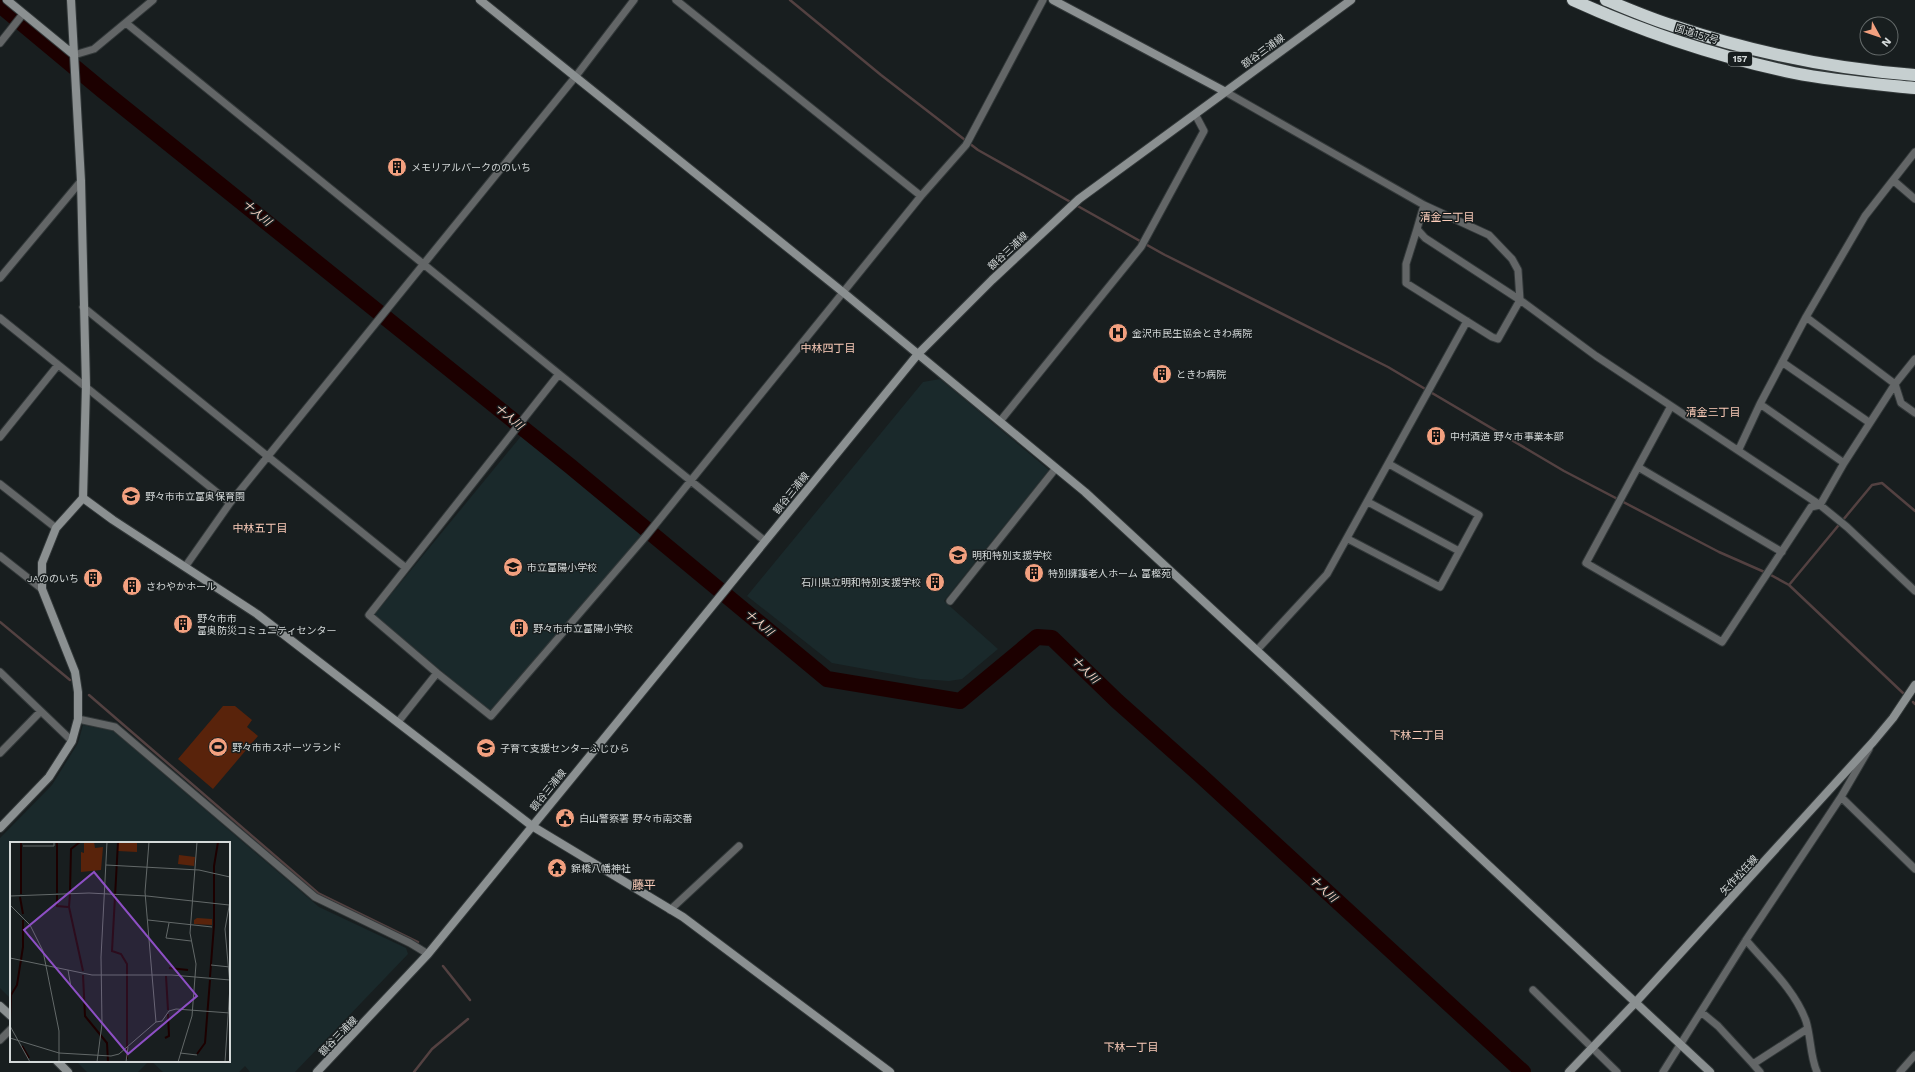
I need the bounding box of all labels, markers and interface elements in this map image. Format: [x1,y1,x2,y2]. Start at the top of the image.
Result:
north arrow [1859,16,1899,56]
street label: 国道157号 [1674,22,1720,46]
street label: 額谷三浦線 [1240,32,1286,70]
text: N [1879,35,1894,49]
road number: 157 [1728,52,1752,66]
building icon: メモリアルパークののいち [386,156,408,178]
place label: メモリアルパークののいち [411,162,531,173]
water label: 十人川 [240,198,275,229]
district label: 清金二丁目 [1420,211,1475,224]
street label: 額谷三浦線 [986,230,1030,272]
hospital icon: 金沢市民生協会ときわ病院 [1107,322,1129,344]
place label: 金沢市民生協会ときわ病院 [1132,328,1252,339]
district label: 中林四丁目 [801,342,856,355]
building icon: ときわ病院 [1151,363,1173,385]
place label: ときわ病院 [1176,369,1226,380]
water label: 十人川 [492,402,527,433]
district label: 清金三丁目 [1686,406,1741,419]
building icon: 中村酒造 野々市事業本部 [1425,425,1447,447]
place label: 中村酒造 野々市事業本部 [1450,431,1563,442]
street label: 額谷三浦線 [771,470,811,516]
school or university icon: 野々市市立富奥保育園 [120,485,142,507]
place label: 野々市市立富奥保育園 [145,491,245,502]
district label: 中林五丁目 [233,522,288,535]
school or university icon: 明和特別支援学校 [947,544,969,566]
place label: 明和特別支援学校 [972,550,1052,561]
school or university icon: 市立富陽小学校 [502,556,524,578]
place label: 市立富陽小学校 [527,562,597,573]
building icon: 特別擁護老人ホーム 富樫苑 [1023,562,1045,584]
building icon: JAののいち [82,567,104,589]
place label: 特別擁護老人ホーム 富樫苑 [1048,568,1171,579]
building icon: 石川県立明和特別支援学校 [924,571,946,593]
place label: JAののいち [27,573,79,584]
building icon: さわやかホール [121,575,143,597]
place label: 石川県立明和特別支援学校 [801,577,921,588]
place label: さわやかホール [146,581,216,592]
water label: 十人川 [742,607,777,639]
building icon: 野々市市 富奥防災コミュニティセンター [172,613,194,635]
place label: 野々市市 富奥防災コミュニティセンター [197,613,336,636]
building icon: 野々市市立富陽小学校 [508,617,530,639]
place label: 野々市市立富陽小学校 [533,623,633,634]
water label: 十人川 [1069,654,1102,687]
district label: 下林二丁目 [1390,729,1445,742]
sports icon: 野々市市スポーツランド [207,736,229,758]
school or university icon: 子育て支援センターふじひら [475,737,497,759]
place label: 野々市市スポーツランド [232,742,342,753]
place label: 子育て支援センターふじひら [500,743,630,754]
street label: 額谷三浦線 [528,767,568,813]
public building icon: 白山警察署 野々市南交番 [554,807,576,829]
place label: 白山警察署 野々市南交番 [579,813,692,824]
inset map [10,842,230,1062]
street label: 矢作松任線 [1718,853,1760,897]
temple icon: 錦橋八幡神社 [546,857,568,879]
place label: 錦橋八幡神社 [571,863,631,874]
water label: 十人川 [1306,873,1340,906]
district label: 藤平 [632,878,656,892]
street label: 額谷三浦線 [317,1014,359,1058]
district label: 下林一丁目 [1104,1041,1159,1054]

